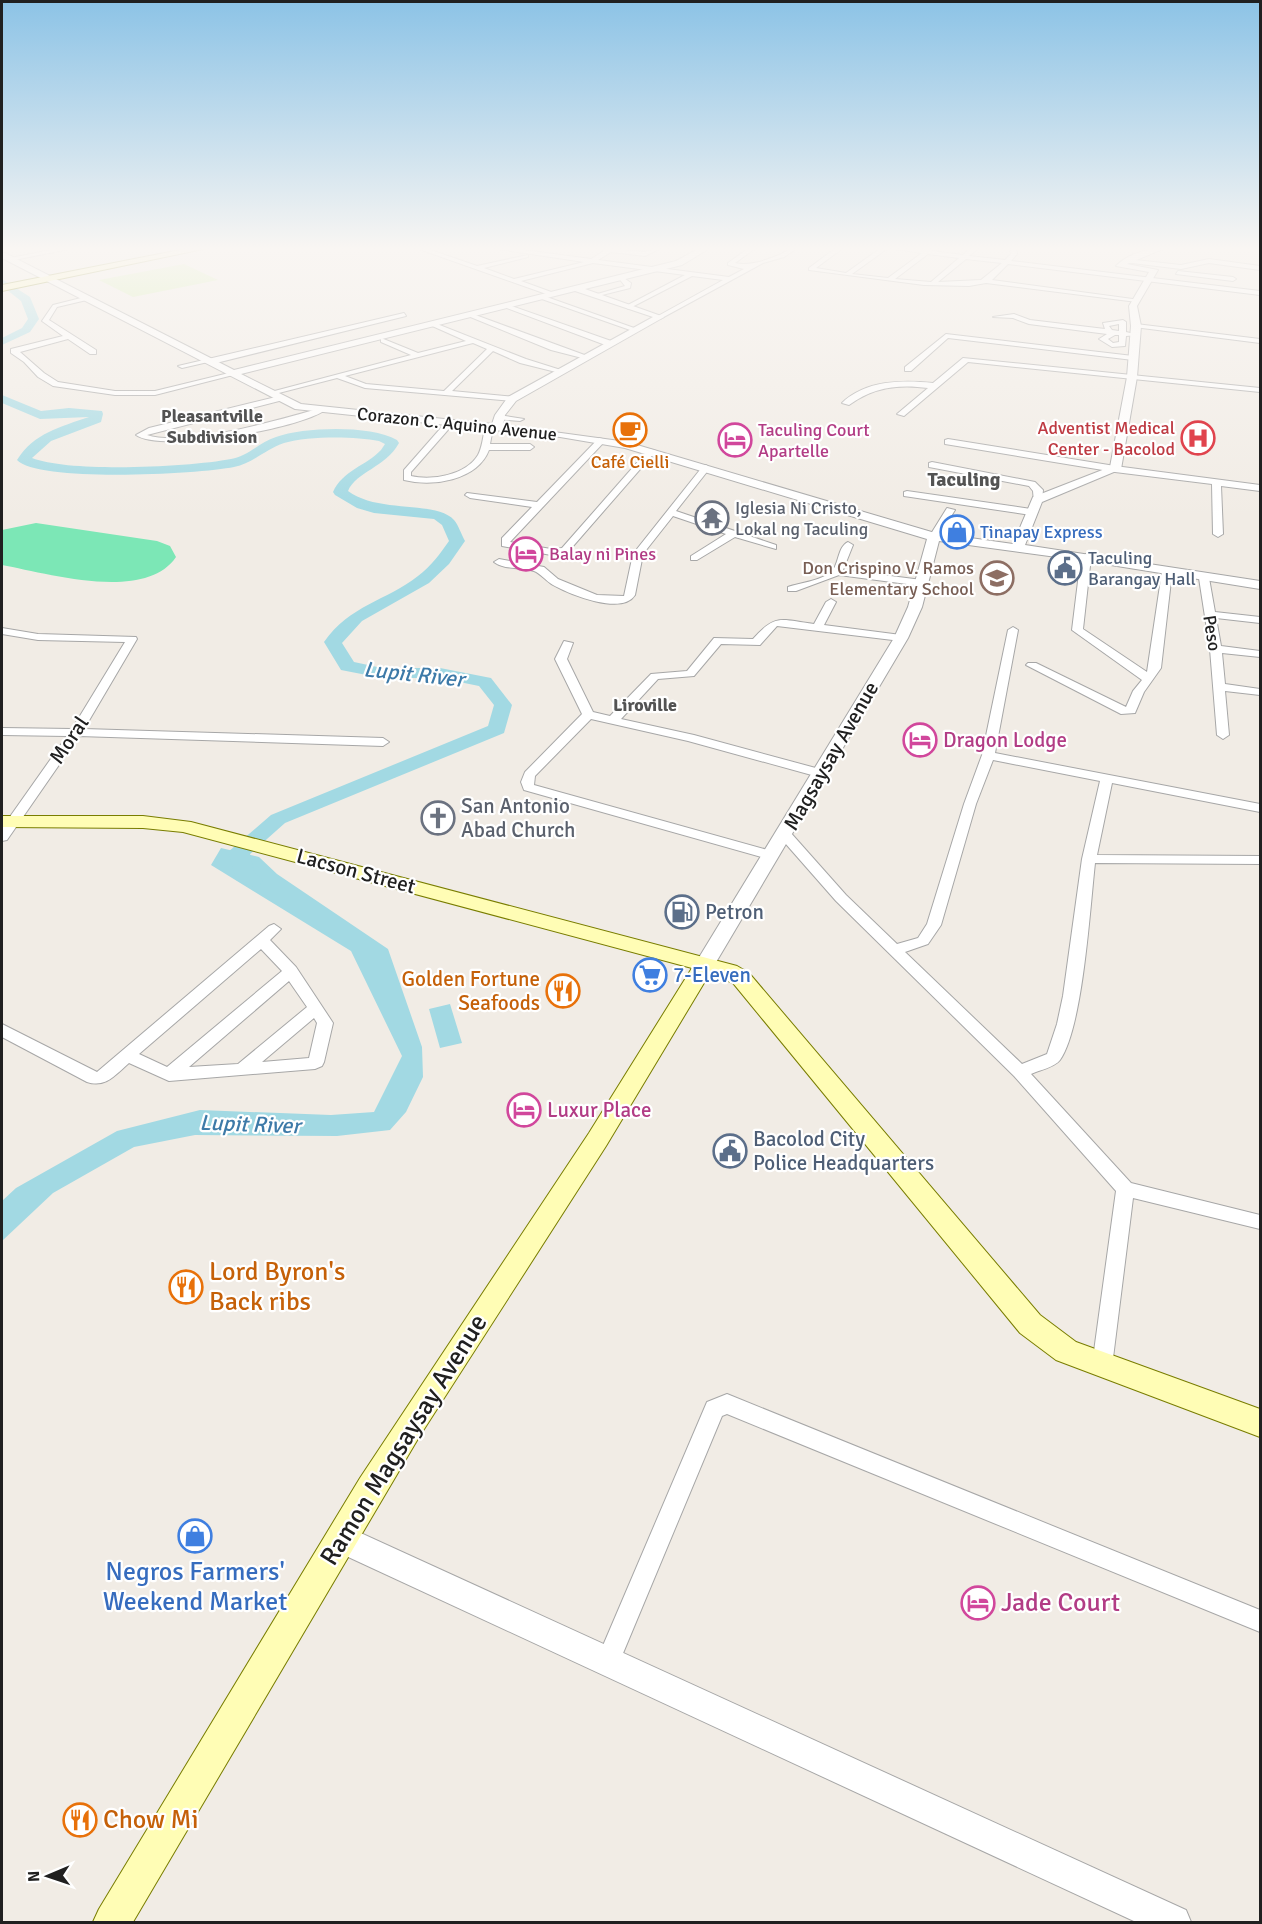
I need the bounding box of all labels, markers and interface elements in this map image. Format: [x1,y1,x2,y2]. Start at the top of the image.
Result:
street label: Corazon C. Aquino Avenue [356,403,558,445]
district label: Pleasantville Subdivision [161,405,263,448]
cafe icon: Café Cielli [612,412,648,448]
place label: Adventist Medical Center - Bacolod [1038,417,1175,460]
place label: Taculing Court Apartelle [758,419,870,462]
hospital icon: Adventist Medical Center - Bacolod [1180,420,1216,456]
hotel icon: Taculing Court Apartelle [717,422,753,458]
place label: Café Cielli [591,451,669,473]
district label: Taculing [927,467,1001,492]
place label: Iglesia Ni Cristo, Lokal ng Taculing [735,497,868,540]
temple icon: Iglesia Ni Cristo, Lokal ng Taculing [694,500,730,536]
shop icon: Tinapay Express [939,514,975,550]
place label: Tinapay Express [980,521,1103,543]
hotel icon: Balay ni Pines [508,536,544,572]
place label: Balay ni Pines [549,543,656,565]
place label: Taculing Barangay Hall [1088,547,1196,590]
public building icon: Taculing Barangay Hall [1047,550,1083,586]
place label: Don Crispino V. Ramos Elementary School [802,557,974,600]
school or university icon: Don Crispino V. Ramos Elementary School [979,560,1015,596]
street label: Peso [1198,614,1226,652]
water label: Lupit River [362,655,468,693]
street label: Magsaysay Avenue [778,677,884,835]
district label: Liroville [613,694,677,716]
street label: Moral [44,711,94,769]
hotel icon: Dragon Lodge [902,722,938,758]
place label: Dragon Lodge [943,727,1067,753]
place label: San Antonio Abad Church [461,793,576,843]
church icon: San Antonio Abad Church [420,800,456,836]
street label: Lacson Street [294,843,418,899]
fuel station icon: Petron [664,894,700,930]
place label: Petron [705,899,764,925]
supermarket icon: 7-Eleven [632,957,668,993]
place label: 7-Eleven [673,962,751,988]
place label: Golden Fortune Seafoods [402,966,540,1016]
restaurant icon: Golden Fortune Seafoods [545,973,581,1009]
hotel icon: Luxur Place [506,1092,542,1128]
place label: Luxur Place [547,1097,651,1123]
water label: Lupit River [199,1109,304,1139]
place label: Bacolod City Police Headquarters [753,1126,934,1176]
public building icon: Bacolod City Police Headquarters [712,1133,748,1169]
place label: Lord Byron's Back ribs [209,1256,345,1318]
restaurant icon: Lord Byron's Back ribs [168,1269,204,1305]
street label: Ramon Magsaysay Avenue [313,1308,495,1572]
shop icon: Negros Farmers' Weekend Market [177,1518,213,1554]
place label: Negros Farmers' Weekend Market [103,1556,287,1618]
hotel icon: Jade Court [960,1585,996,1621]
place label: Jade Court [1001,1587,1120,1619]
restaurant icon: Chow Mi [62,1802,98,1838]
place label: Chow Mi [103,1804,199,1836]
north arrow [18,1846,78,1906]
text: N [24,1871,44,1882]

